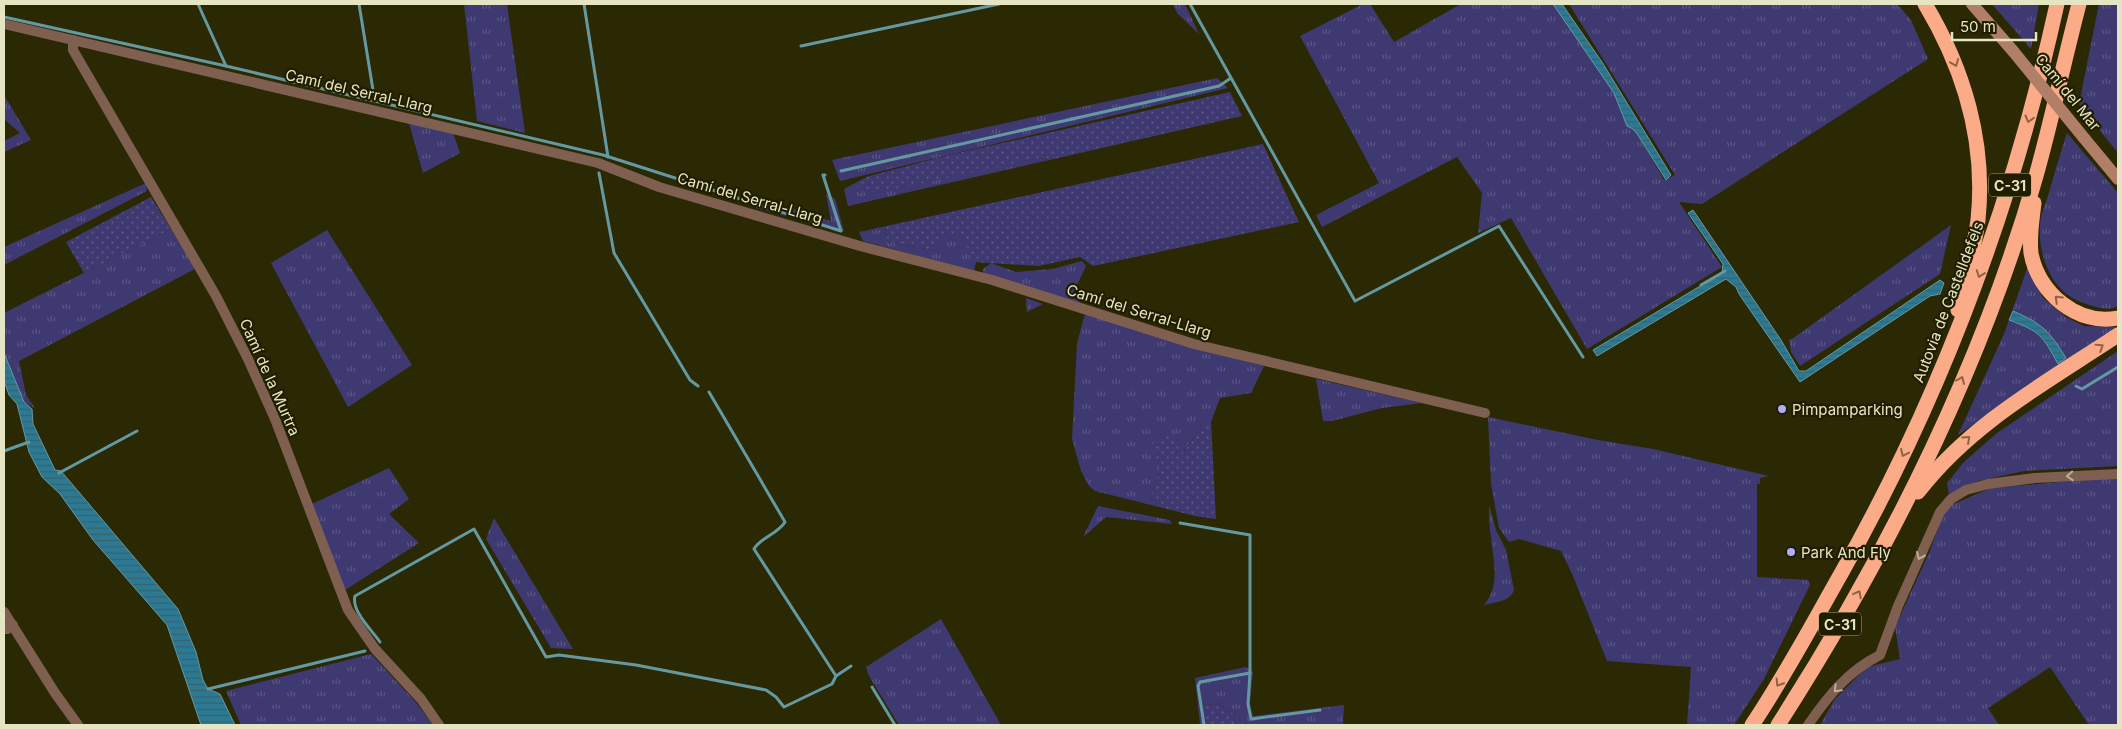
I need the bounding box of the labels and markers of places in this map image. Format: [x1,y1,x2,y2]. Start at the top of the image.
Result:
place label: Pimpamparking [1792,400,1903,419]
marker: Pimpamparking [1776,403,1788,415]
place label: Park And Fly [1801,543,1892,562]
marker: Park And Fly [1785,546,1797,558]

